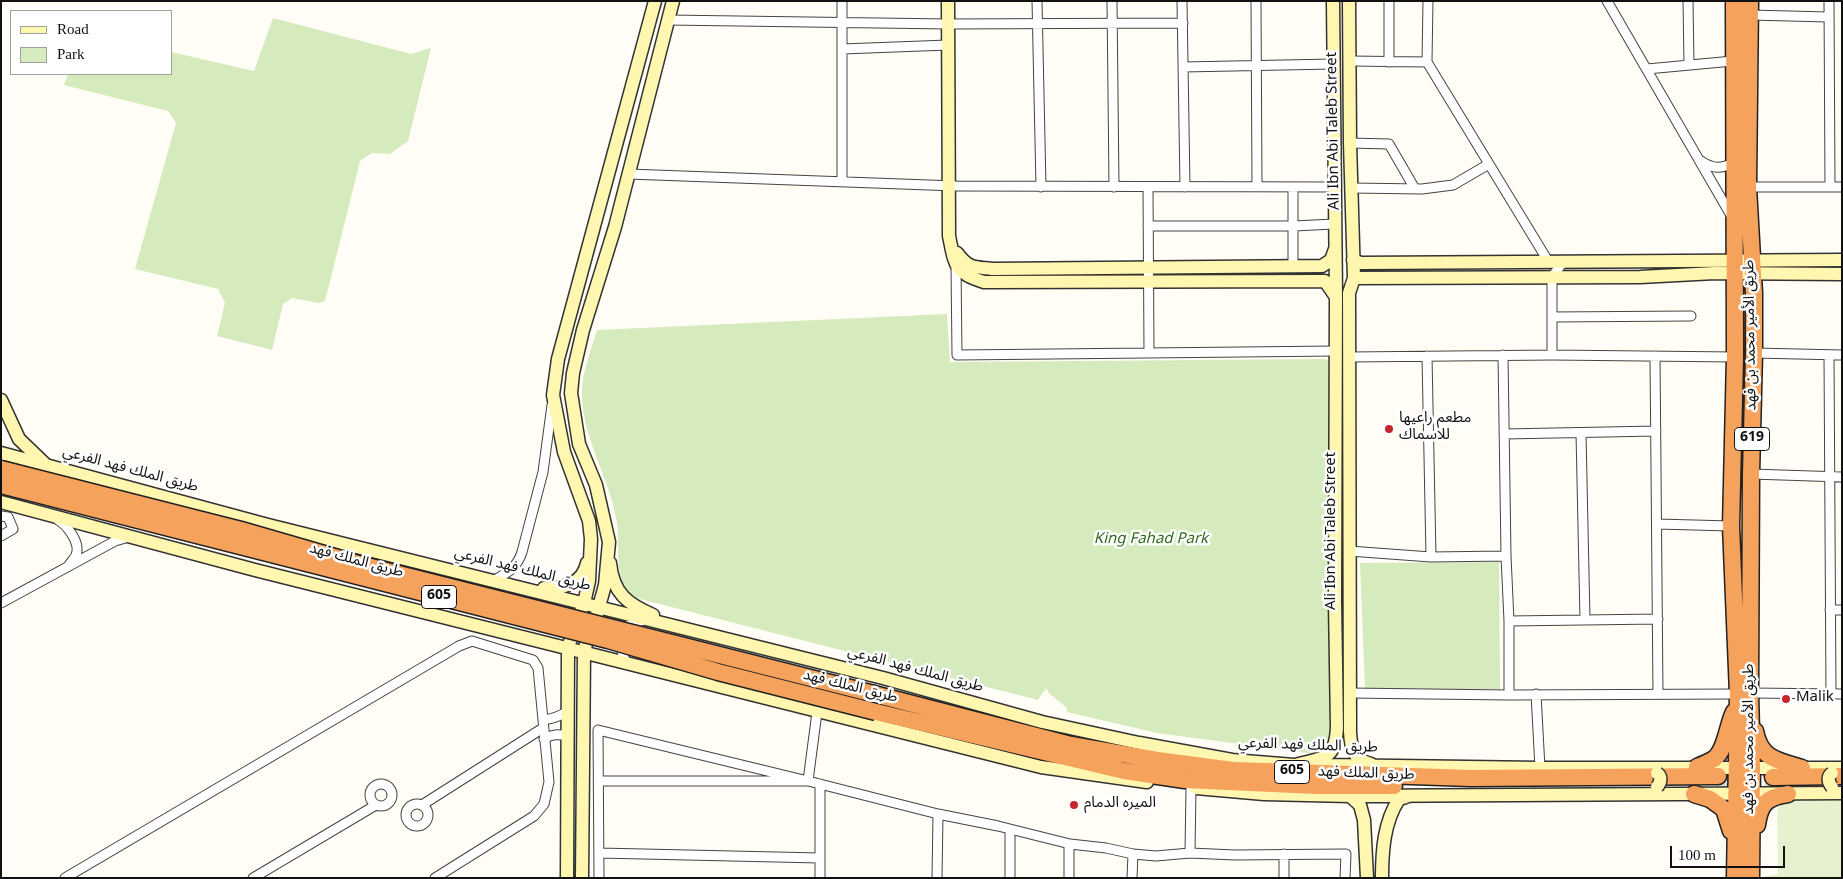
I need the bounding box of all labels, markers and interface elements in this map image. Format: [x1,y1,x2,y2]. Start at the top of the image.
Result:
legend [10,10,172,75]
text: Road [57,21,89,37]
text: Park [57,46,85,62]
street label: Ali Ibn Abi Taleb Street [1325,52,1345,210]
street label: طريق الأمير محمد بن فهد [1742,259,1762,411]
place label: مطعم راعيها للاسماك [1399,411,1471,446]
marker: مطعم راعيها للاسماك [1383,423,1395,435]
road number: 619 [1734,428,1770,450]
street label: طريق الملك فهد الفرعي [60,444,200,498]
street label: Ali Ibn Abi Taleb Street [1324,452,1342,610]
park label: King Fahad Park [1094,532,1208,550]
street label: طريق الملك فهد [307,541,405,583]
street label: طريق الملك فهد الفرعي [452,545,592,597]
road number: 605 [422,586,456,608]
street label: طريق الملك فهد الفرعي [845,644,985,698]
street label: طريق الأمير محمد بن فهد [1742,664,1760,814]
street label: طريق الملك فهد [801,668,899,708]
place label: Malik [1796,690,1834,708]
marker: Malik [1780,693,1792,705]
street label: طريق الملك فهد الفرعي [1238,736,1378,758]
road number: 605 [1274,760,1310,784]
street label: طريق الملك فهد [1317,764,1415,786]
place label: الميره الدمام [1084,796,1156,814]
marker: الميره الدمام [1068,799,1080,811]
scale bar [1673,836,1788,868]
text: 100 m [1678,847,1716,863]

